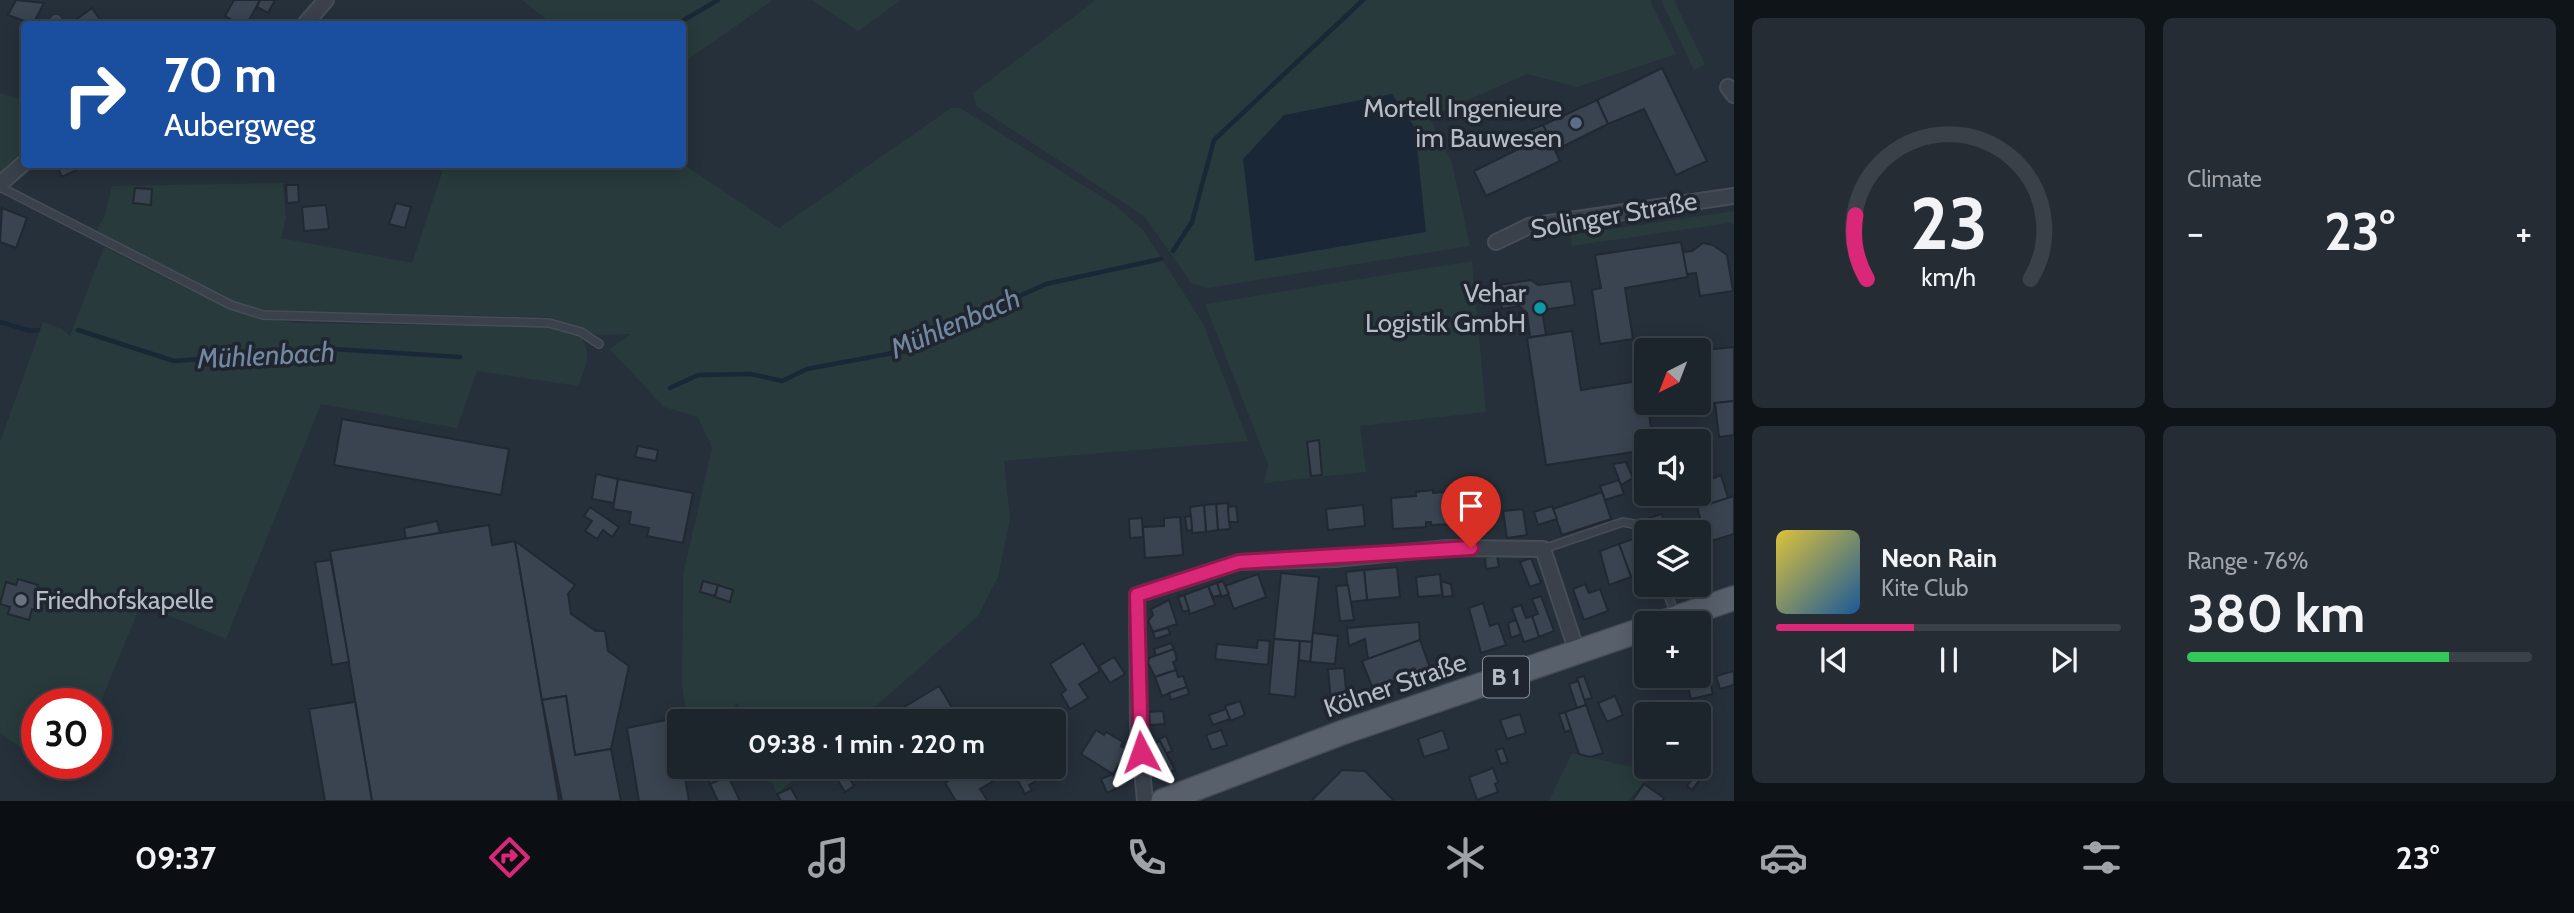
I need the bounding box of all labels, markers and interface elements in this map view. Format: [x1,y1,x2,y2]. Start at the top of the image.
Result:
text: 70 m [164,45,277,104]
icon: right [49,49,140,140]
place label: Mortell Ingenieure im Bauwesen [1363,92,1562,154]
text: Aubergweg [164,105,315,144]
marker: Mortell Ingenieure im Bauwesen [1568,115,1584,131]
text: Climate [2187,165,2262,193]
text: 23 [1910,179,1987,267]
street label: Solinger Straße [1528,185,1700,245]
text: 23° [2324,200,2395,263]
text: − [2187,209,2204,256]
text: + [2515,209,2532,256]
text: km/h [1921,262,1976,292]
place label: Vehar Logistik GmbH [1365,277,1527,339]
water label: Mühlenbach [884,280,1025,366]
marker: Vehar Logistik GmbH [1532,300,1548,316]
water label: Mühlenbach [195,334,336,376]
north arrow [1634,338,1712,415]
map controls [1634,338,1711,779]
button: sound [1634,429,1711,506]
pin [1441,476,1501,548]
icon: arrive [1452,487,1490,525]
button: layers [1634,520,1711,597]
text: Neon Rain [1881,542,1997,574]
text: Range · 76% [2187,547,2308,575]
text: Kite Club [1881,574,1968,602]
text: 380 km [2187,582,2365,645]
place label: Friedhofskapelle [35,584,214,616]
marker: Friedhofskapelle [13,592,29,608]
button: + [1634,611,1711,688]
icon: previous [1815,641,1853,679]
icon: pause [1930,641,1968,679]
icon: next [2045,641,2083,679]
street label: Kölner Straße [1320,646,1470,724]
road number: B 1 [1483,656,1529,698]
speed limit sign: 30 [21,688,112,779]
button: − [1634,702,1711,779]
position arrow [1104,715,1178,789]
text: 09:38 · 1 min · 220 m [748,728,985,760]
icon: directions [485,833,534,882]
icon: music [804,833,853,882]
icon: phone [1122,833,1171,882]
icon: climate [1441,833,1490,882]
icon: car [1759,833,1808,882]
icon: filters [2077,833,2126,882]
text: 09:37 [135,838,216,877]
text: 23° [2396,838,2439,877]

